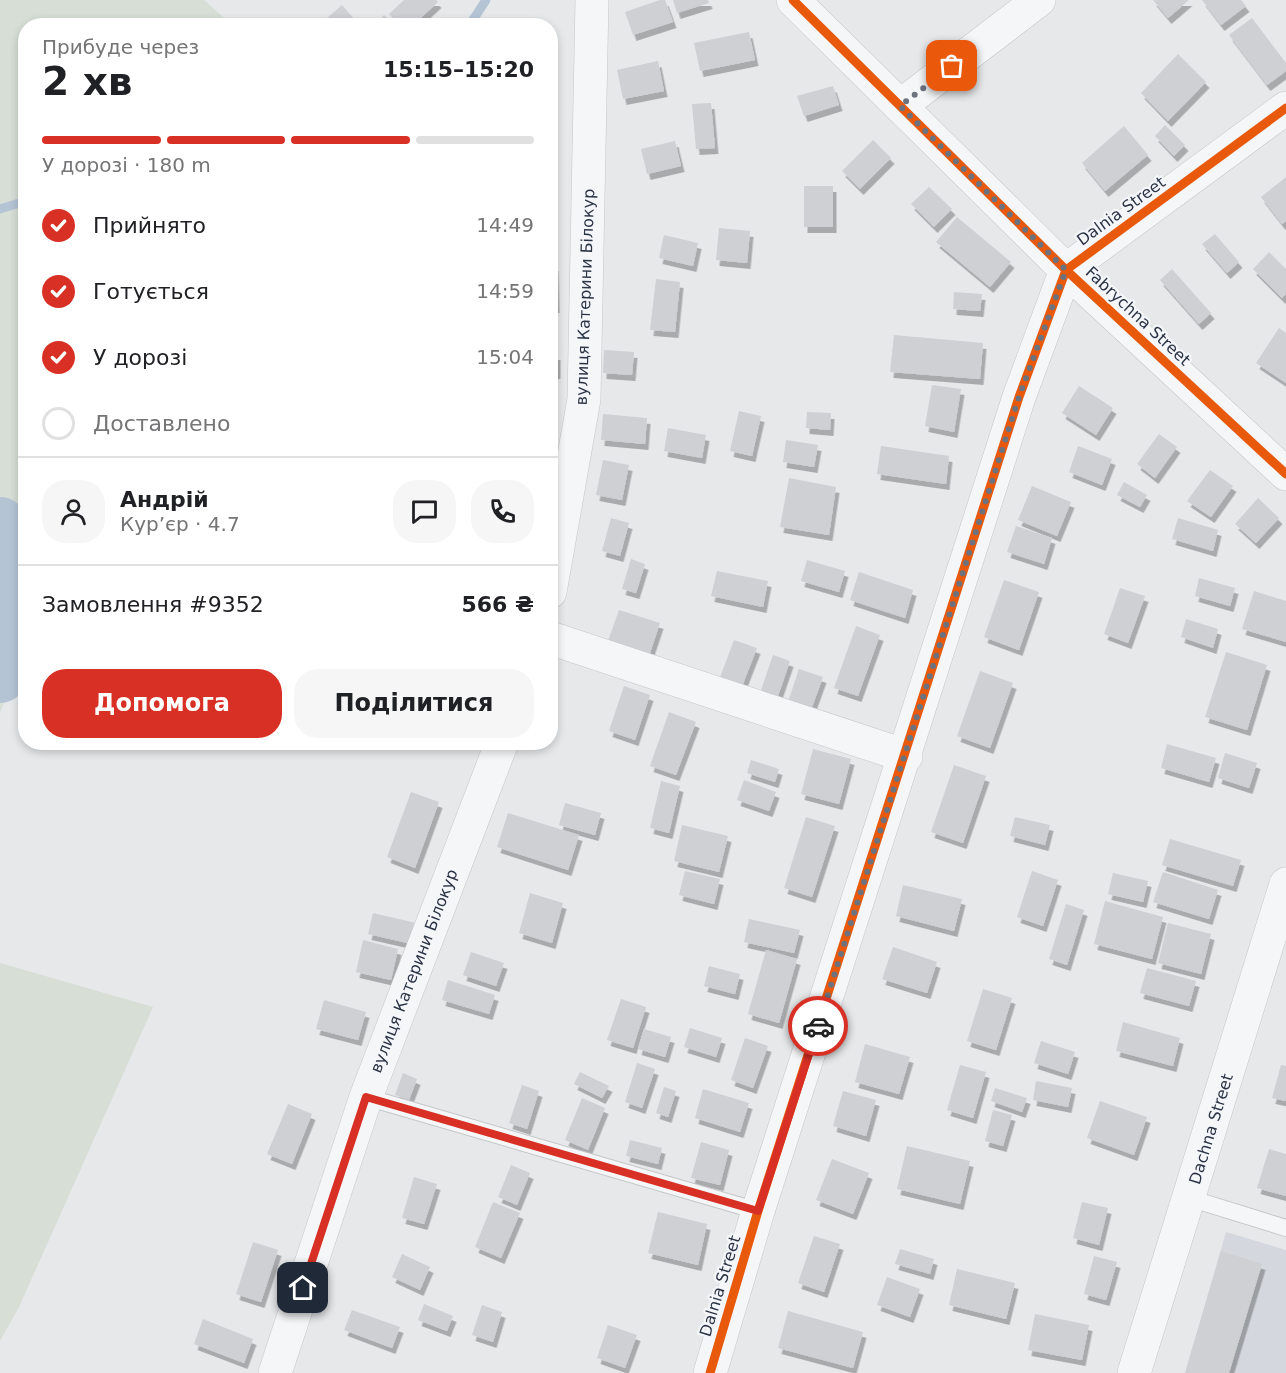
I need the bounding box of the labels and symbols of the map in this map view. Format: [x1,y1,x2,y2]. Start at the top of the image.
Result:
pin [926,40,977,91]
street label: Dalnia Street [1073,173,1169,249]
street label: вулиця Катерини Білокур [572,188,598,406]
street label: Fabrychna Street [1082,263,1194,369]
street label: вулиця Катерини Білокур [366,866,462,1076]
courier [788,996,848,1056]
street label: Dachna Street [1185,1071,1237,1187]
street label: Dalnia Street [696,1233,744,1339]
pin [277,1262,328,1313]

